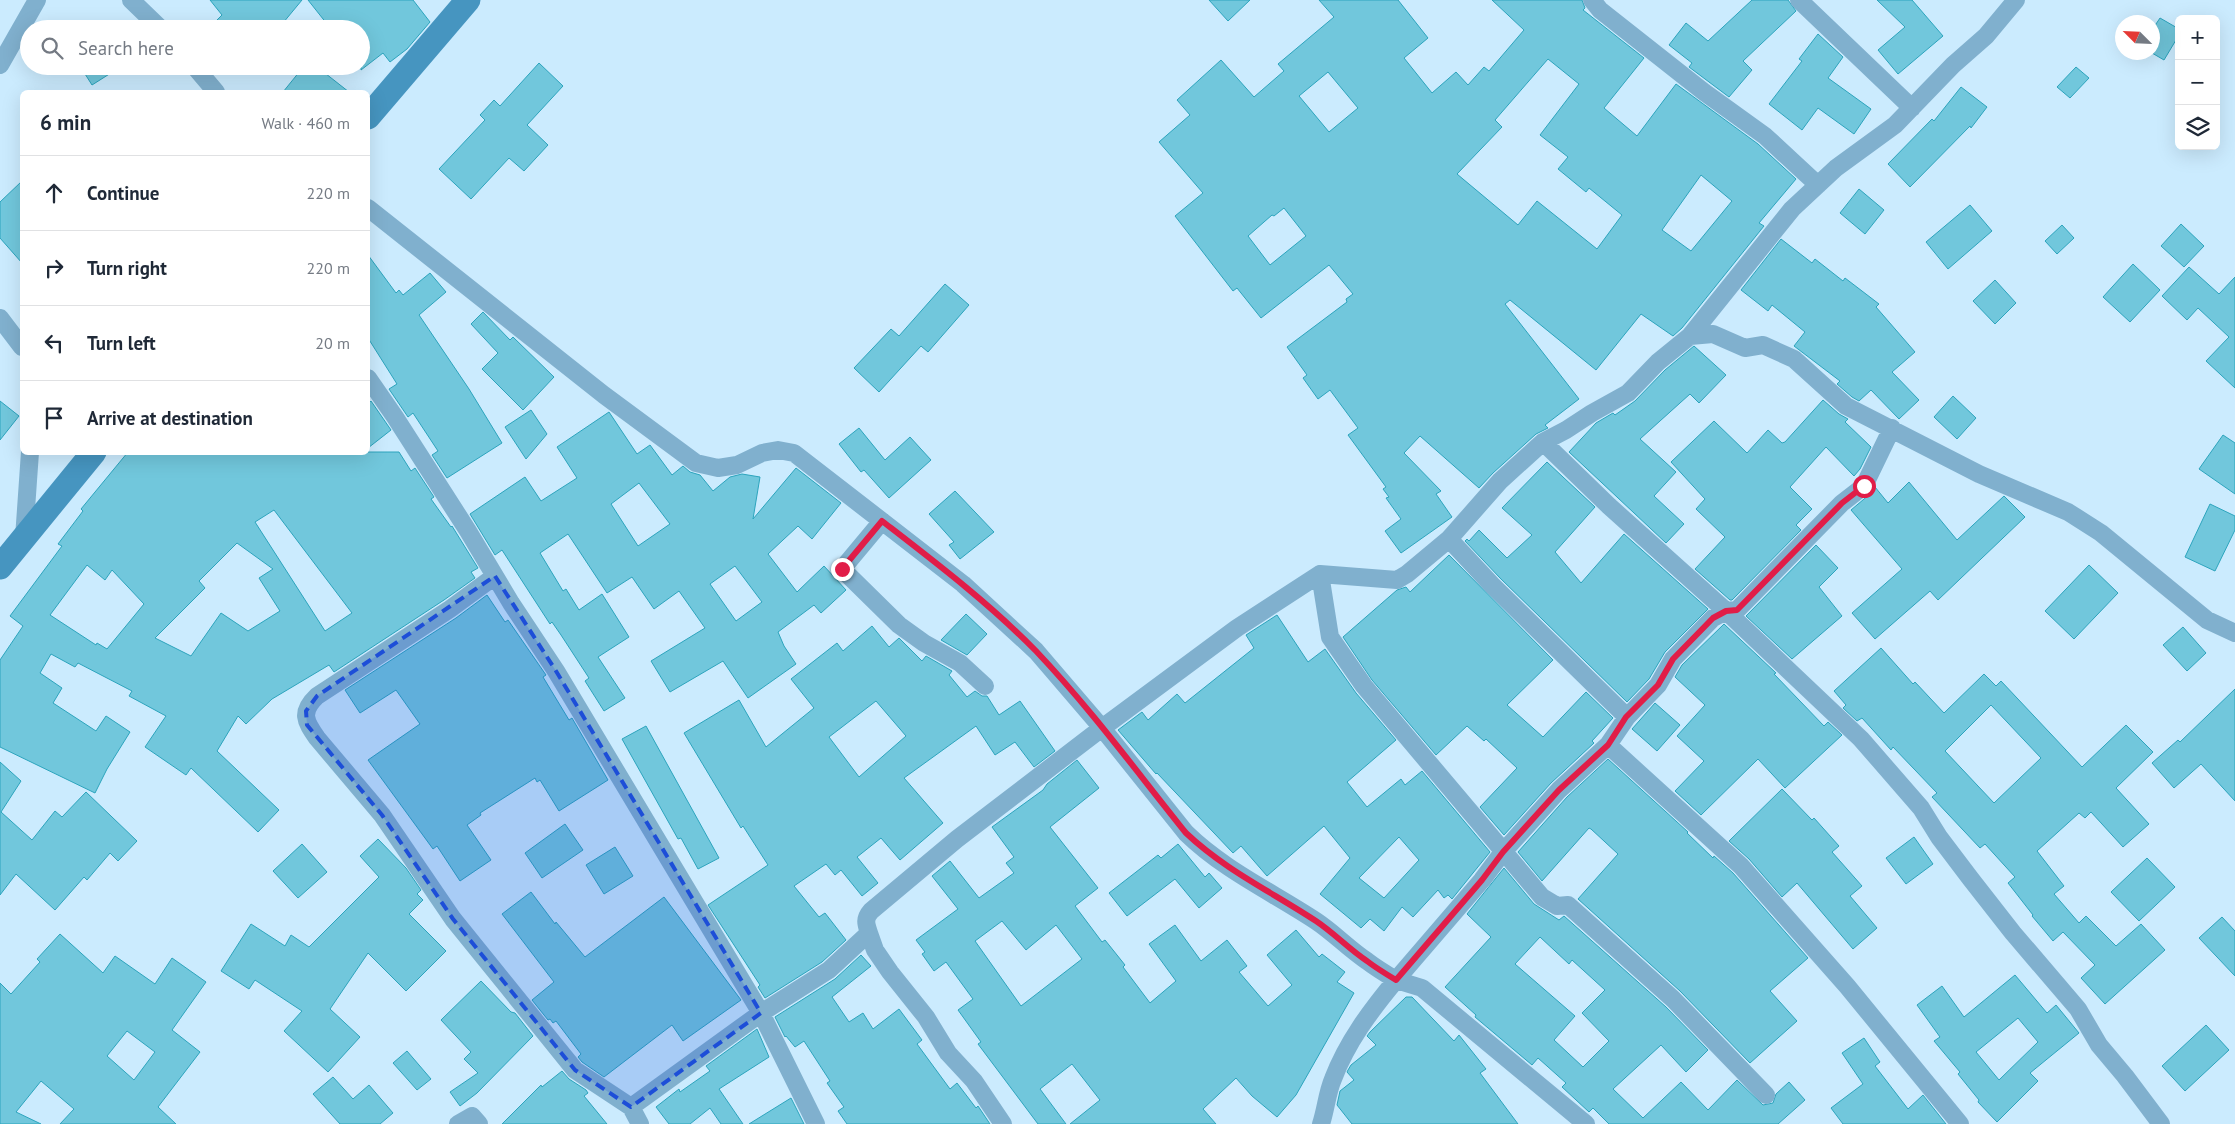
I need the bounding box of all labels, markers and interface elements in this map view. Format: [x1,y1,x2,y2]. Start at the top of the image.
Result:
north arrow [2115,15,2160,60]
map controls [2175,15,2220,150]
button: + [2175,15,2220,60]
search box [20,20,370,75]
icon: search [38,34,66,62]
text: Search here [78,36,174,60]
button: − [2175,60,2220,105]
button: layers [2175,105,2220,150]
text: 6 min [40,109,91,136]
text: Walk · 460 m [261,113,350,133]
icon: ahead [40,179,68,207]
text: Continue [87,181,159,205]
text: 220 m [307,183,350,203]
icon: right [40,254,68,282]
text: Turn right [87,256,167,280]
text: 220 m [307,258,350,278]
icon: left [40,329,68,357]
text: Turn left [87,331,156,355]
text: 20 m [315,333,350,353]
icon: arrive [40,404,68,432]
text: Arrive at destination [87,406,253,430]
route start [1853,475,1876,498]
route end [831,558,854,581]

